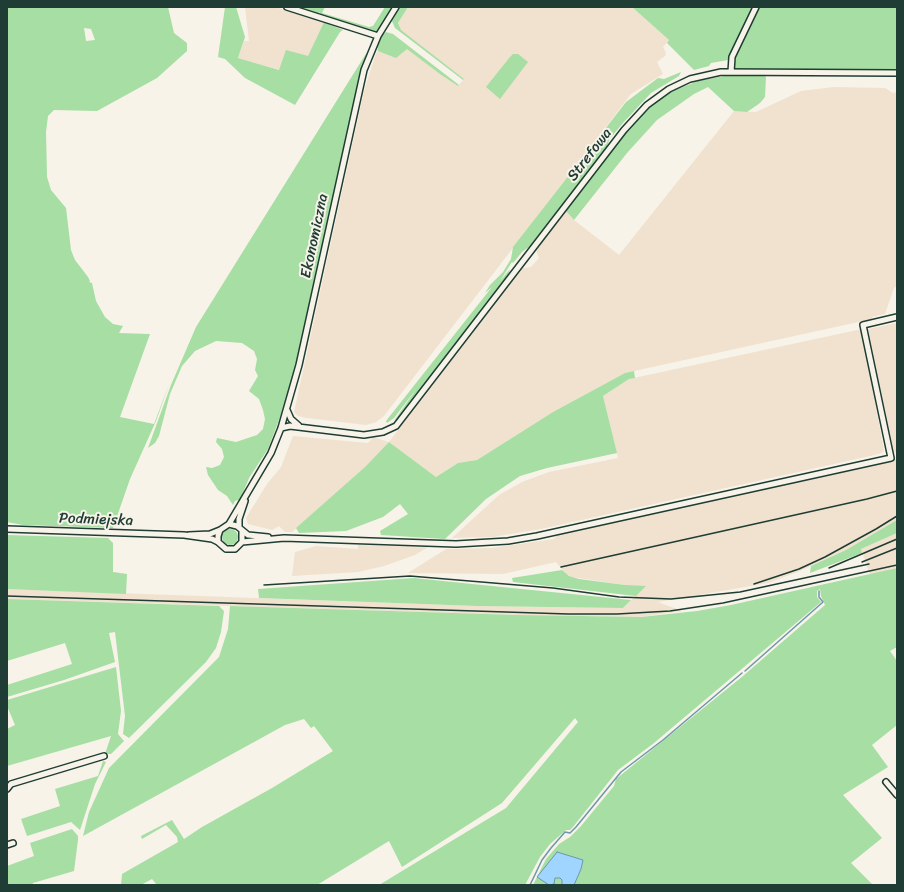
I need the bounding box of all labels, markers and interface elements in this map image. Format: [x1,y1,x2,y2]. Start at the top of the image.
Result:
street label: Strefowa [564,125,616,185]
street label: Ekonomiczna [297,192,333,280]
street label: Podmiejska [59,510,133,530]

